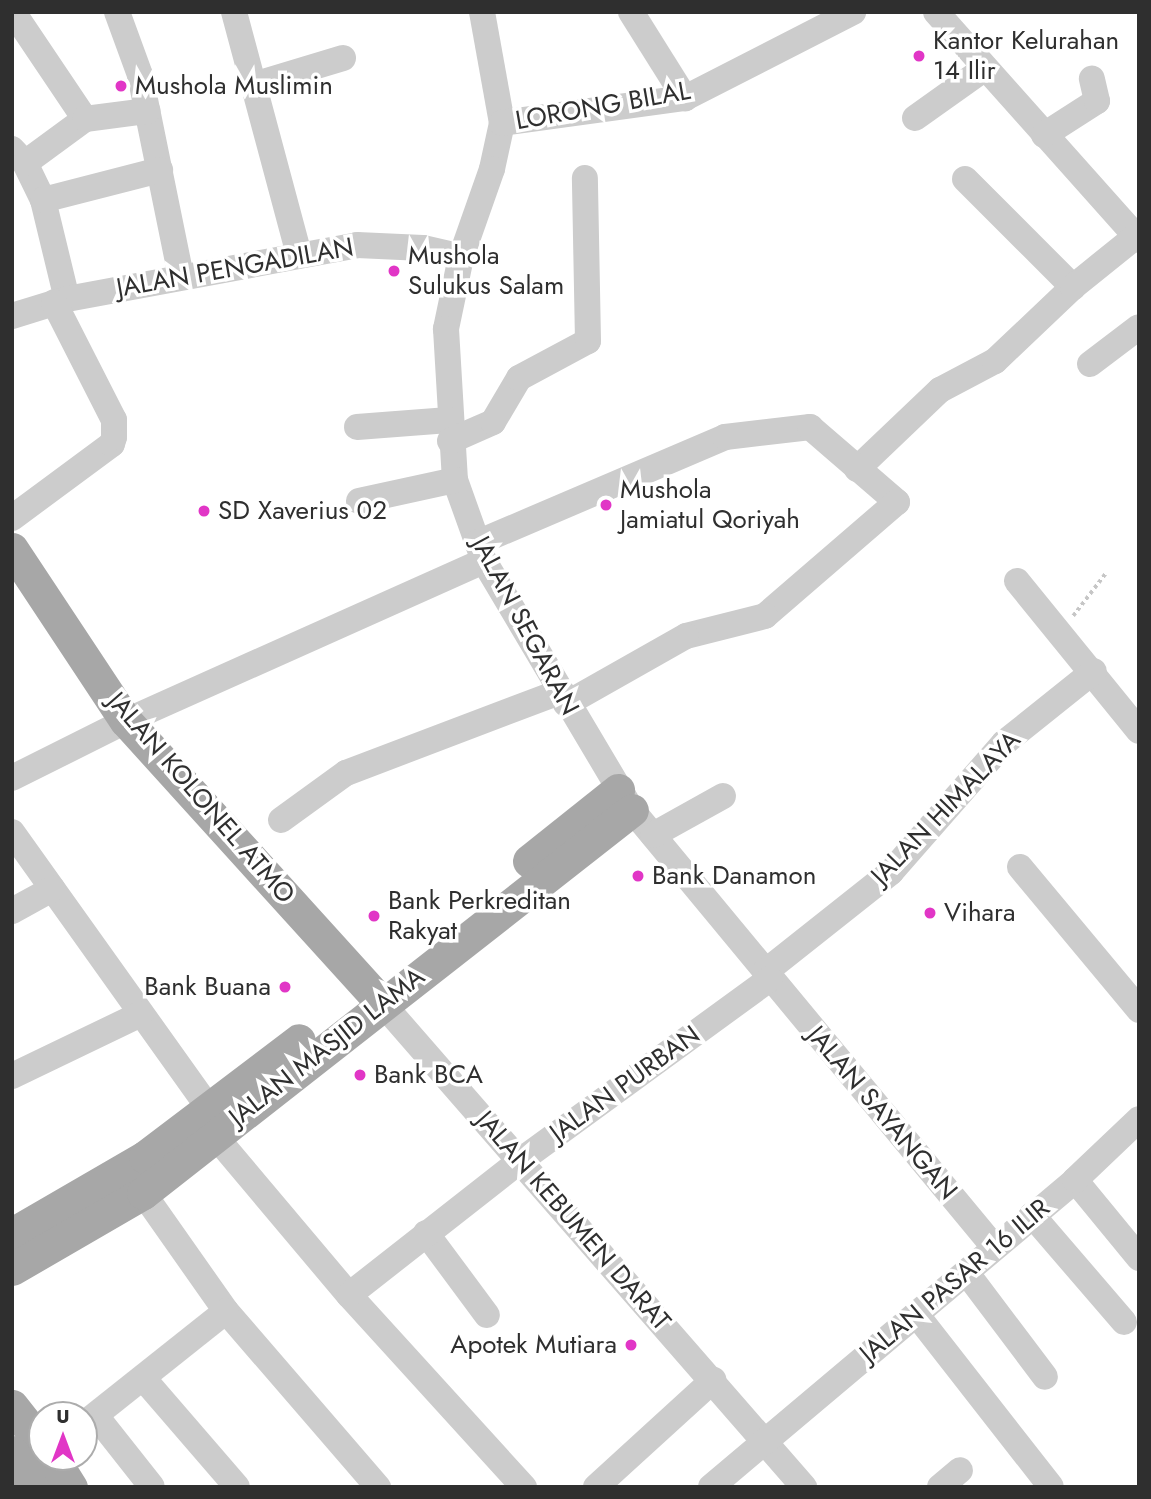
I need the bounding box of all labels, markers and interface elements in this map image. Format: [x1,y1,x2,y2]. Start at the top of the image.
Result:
place label: Kantor Kelurahan 14 Ilir [933,25,1119,86]
marker: Kantor Kelurahan 14 Ilir [911,48,927,64]
place label: Mushola Muslimin [135,70,333,102]
street label: LORONG BILAL [513,75,693,137]
marker: Mushola Muslimin [113,78,129,94]
street label: JALAN PENGADILAN [114,232,356,304]
place label: Mushola Sulukus Salam [408,240,564,302]
marker: Mushola Sulukus Salam [386,263,402,279]
place label: Mushola Jamiatul Qoriyah [620,474,800,536]
place label: SD Xaverius 02 [218,495,387,527]
marker: Mushola Jamiatul Qoriyah [598,497,614,513]
marker: SD Xaverius 02 [196,503,212,519]
street label: JALAN SEGARAN [465,531,585,721]
street label: JALAN KOLONEL ATMO [101,686,301,910]
street label: JALAN HIMALAYA [865,725,1027,891]
place label: Bank Danamon [652,860,816,892]
marker: Bank Danamon [630,868,646,884]
place label: Bank Perkreditan Rakyat [388,885,571,946]
place label: Vihara [944,897,1015,929]
marker: Vihara [922,905,938,921]
marker: Bank Perkreditan Rakyat [366,908,382,924]
street label: JALAN MASJID LAMA [223,961,431,1133]
place label: Bank Buana [144,971,271,1003]
marker: Bank Buana [277,979,293,995]
street label: JALAN PURBAN [544,1019,706,1149]
street label: JALAN SAYANGAN [800,1020,964,1206]
place label: Bank BCA [374,1059,483,1091]
marker: Bank BCA [352,1067,368,1083]
street label: JALAN KEBUMEN DARAT [469,1105,677,1337]
street label: JALAN PASAR 16 ILIR [854,1193,1056,1369]
place label: Apotek Mutiara [450,1329,617,1361]
marker: Apotek Mutiara [623,1337,639,1353]
north arrow [28,1401,98,1471]
text: U [56,1403,70,1430]

